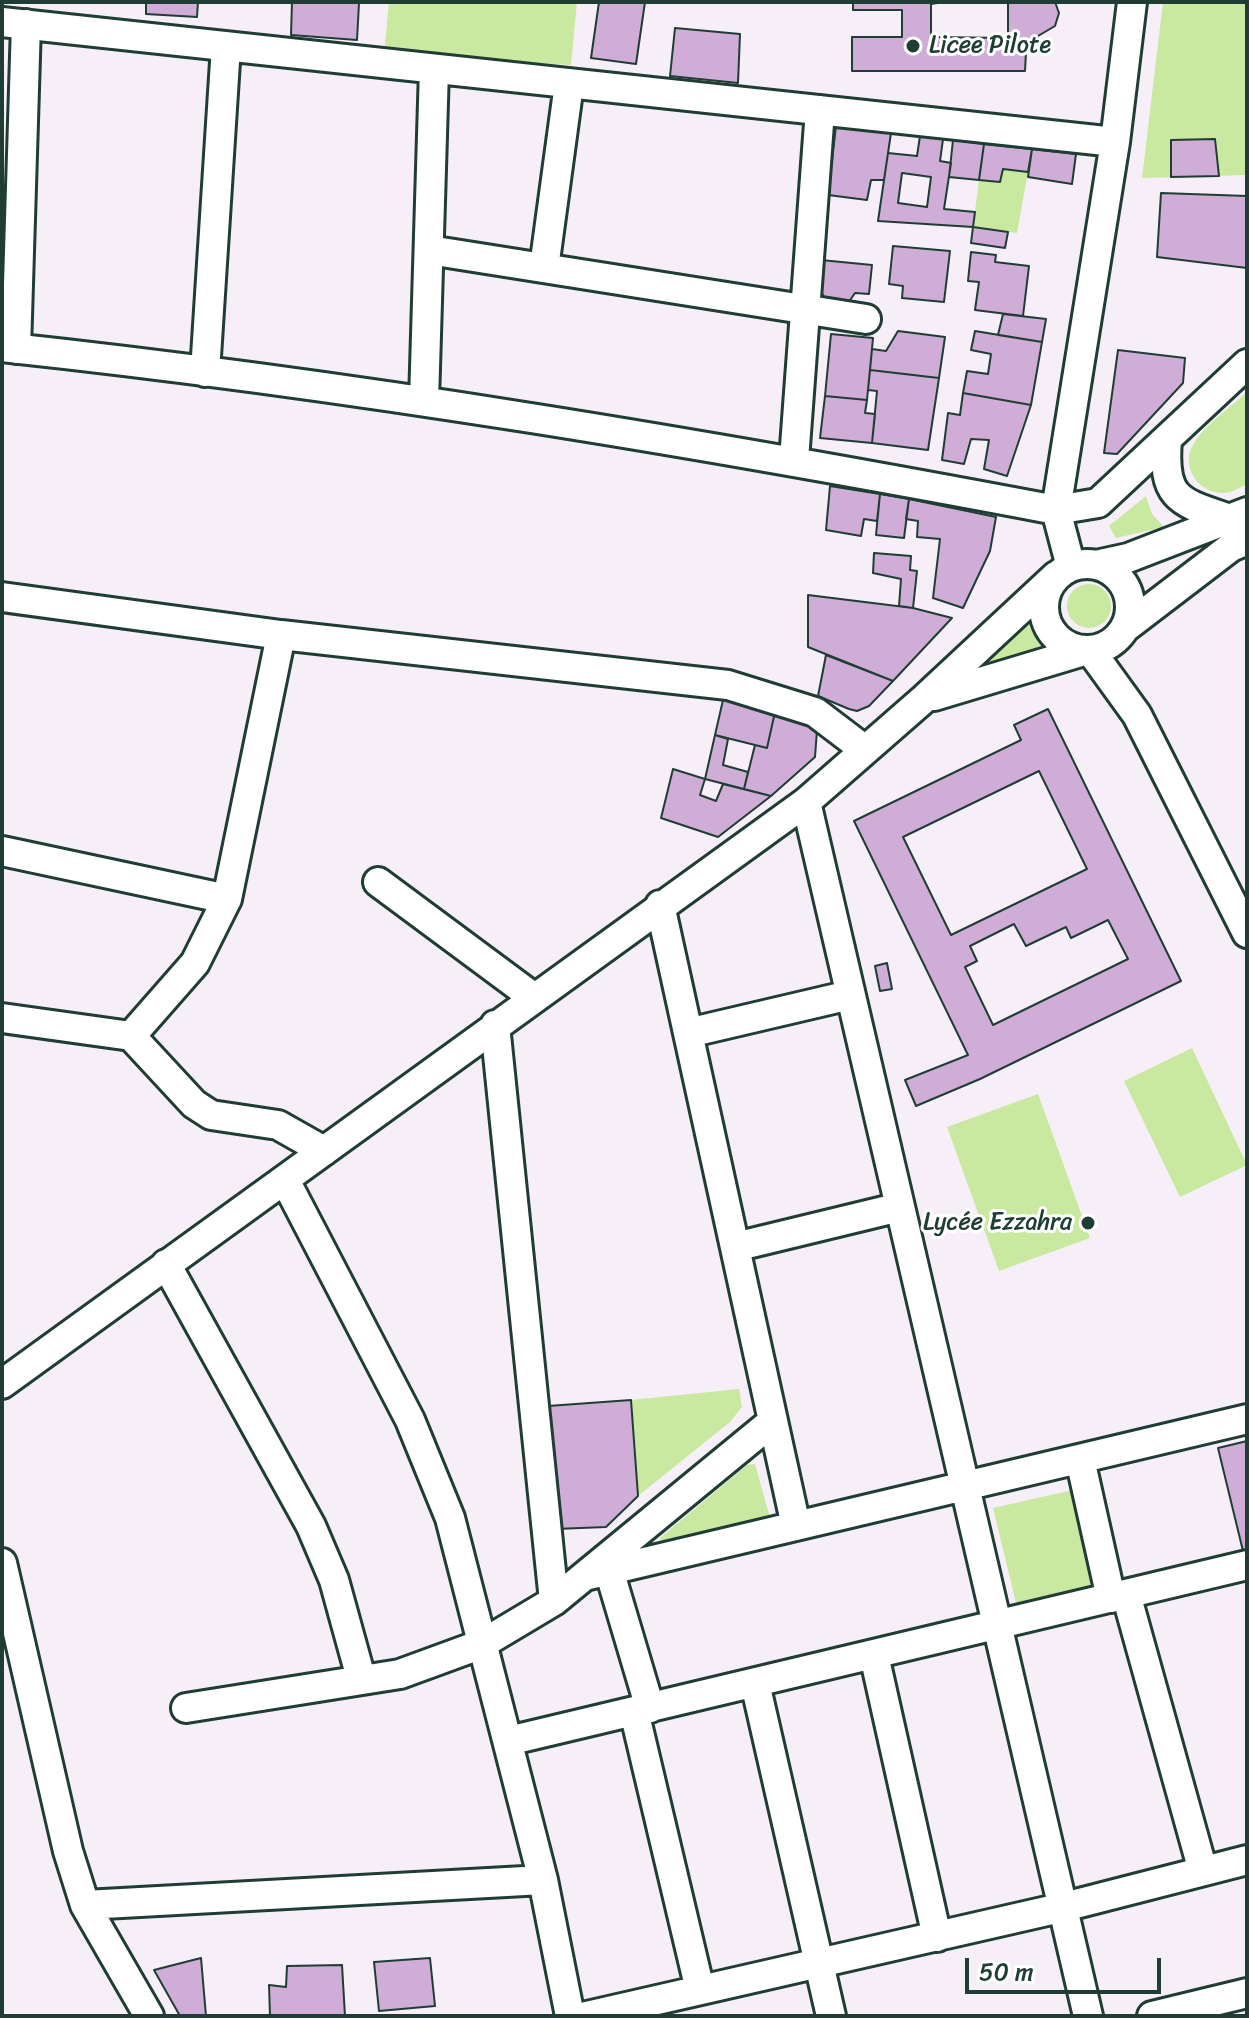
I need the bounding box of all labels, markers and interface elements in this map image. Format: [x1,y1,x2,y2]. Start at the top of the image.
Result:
place label: Licee Pilote [929,32,1051,60]
marker: Licee Pilote [904,37,922,55]
place label: Lycée Ezzahra [923,1209,1072,1237]
marker: Lycée Ezzahra [1079,1214,1097,1232]
scale bar [969,1942,1165,1992]
text: 50 m [979,1951,1034,1993]

